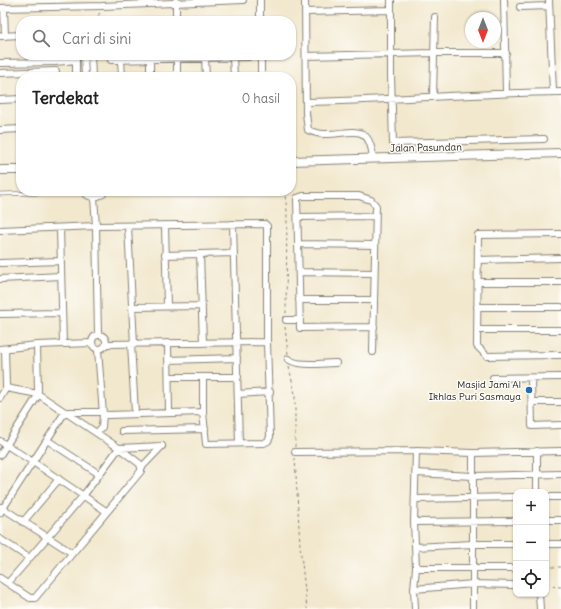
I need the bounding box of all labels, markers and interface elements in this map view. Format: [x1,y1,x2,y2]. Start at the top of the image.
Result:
north arrow [465,12,501,48]
search box [16,16,296,60]
icon: search [30,27,52,49]
text: Cari di sini [62,29,131,48]
text: Terdekat [32,87,99,109]
text: 0 hasil [242,90,280,107]
street label: Jalan Pasundan [390,140,462,155]
place label: Masjid Jami Al Ikhlas Puri Sasmaya [429,378,521,403]
marker: Masjid Jami Al Ikhlas Puri Sasmaya [524,385,534,395]
map controls [513,489,549,597]
button: + [513,489,549,525]
button: − [513,525,549,561]
button: locate [513,561,549,597]

